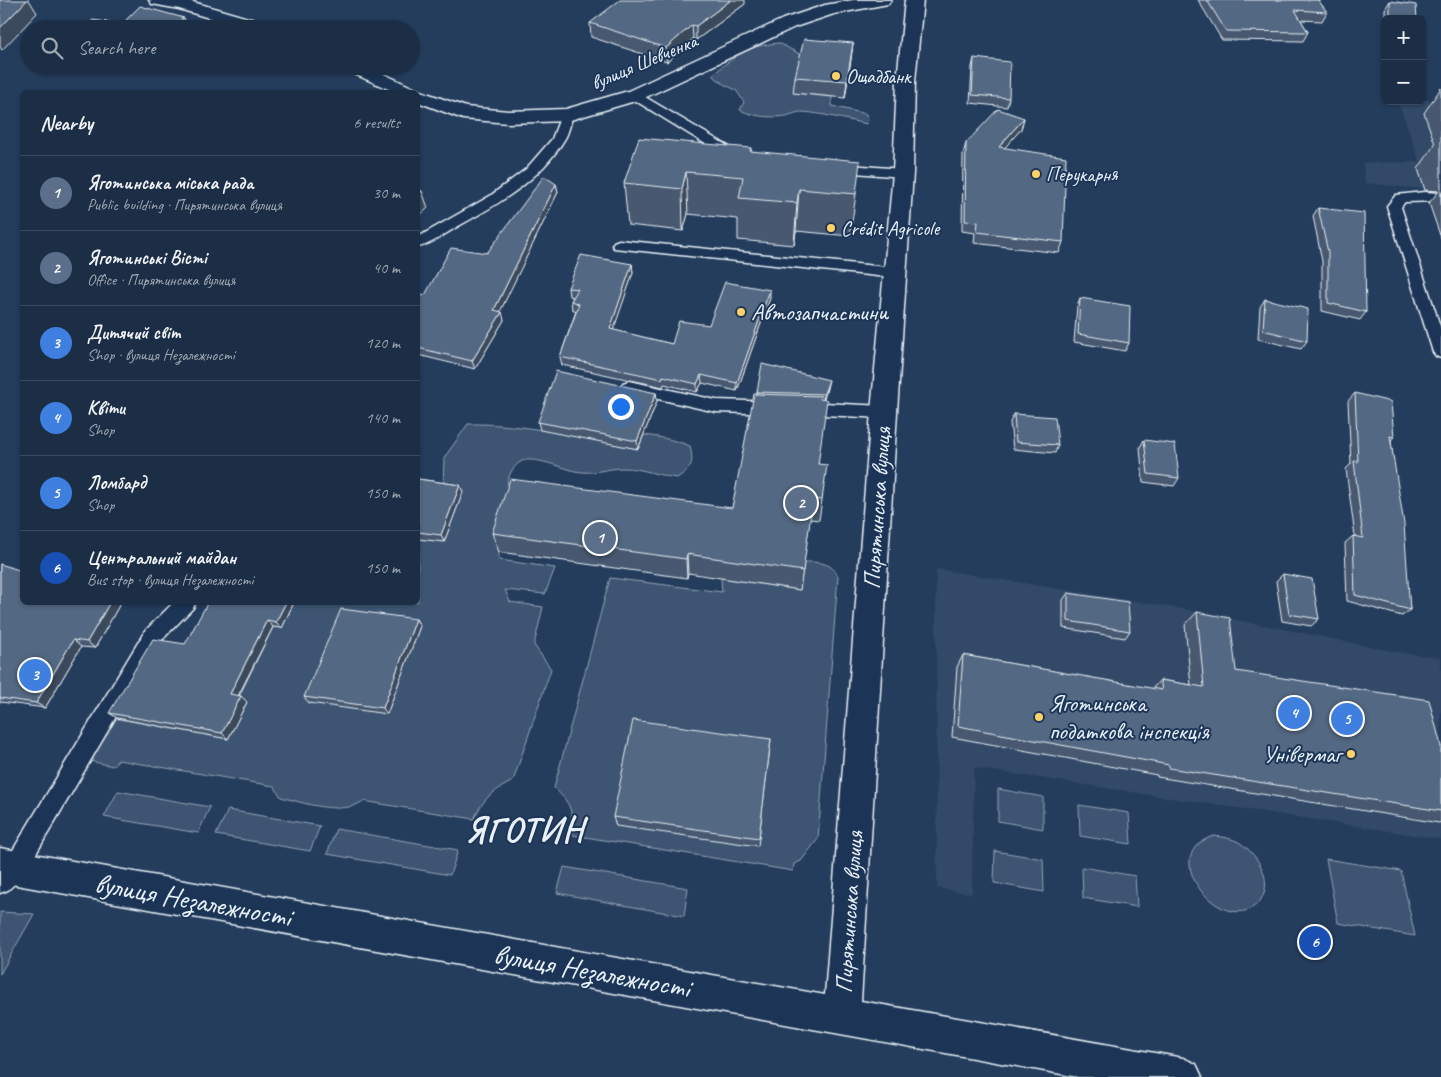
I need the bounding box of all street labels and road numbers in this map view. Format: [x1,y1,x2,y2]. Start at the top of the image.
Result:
street label: вулиця Шевченка [587,28,703,96]
street label: Пирятинська вулиця [856,425,898,590]
street label: Пирятинська вулиця [828,829,870,994]
street label: вулиця Незалежності [92,865,298,936]
street label: вулиця Незалежності [491,936,697,1007]

